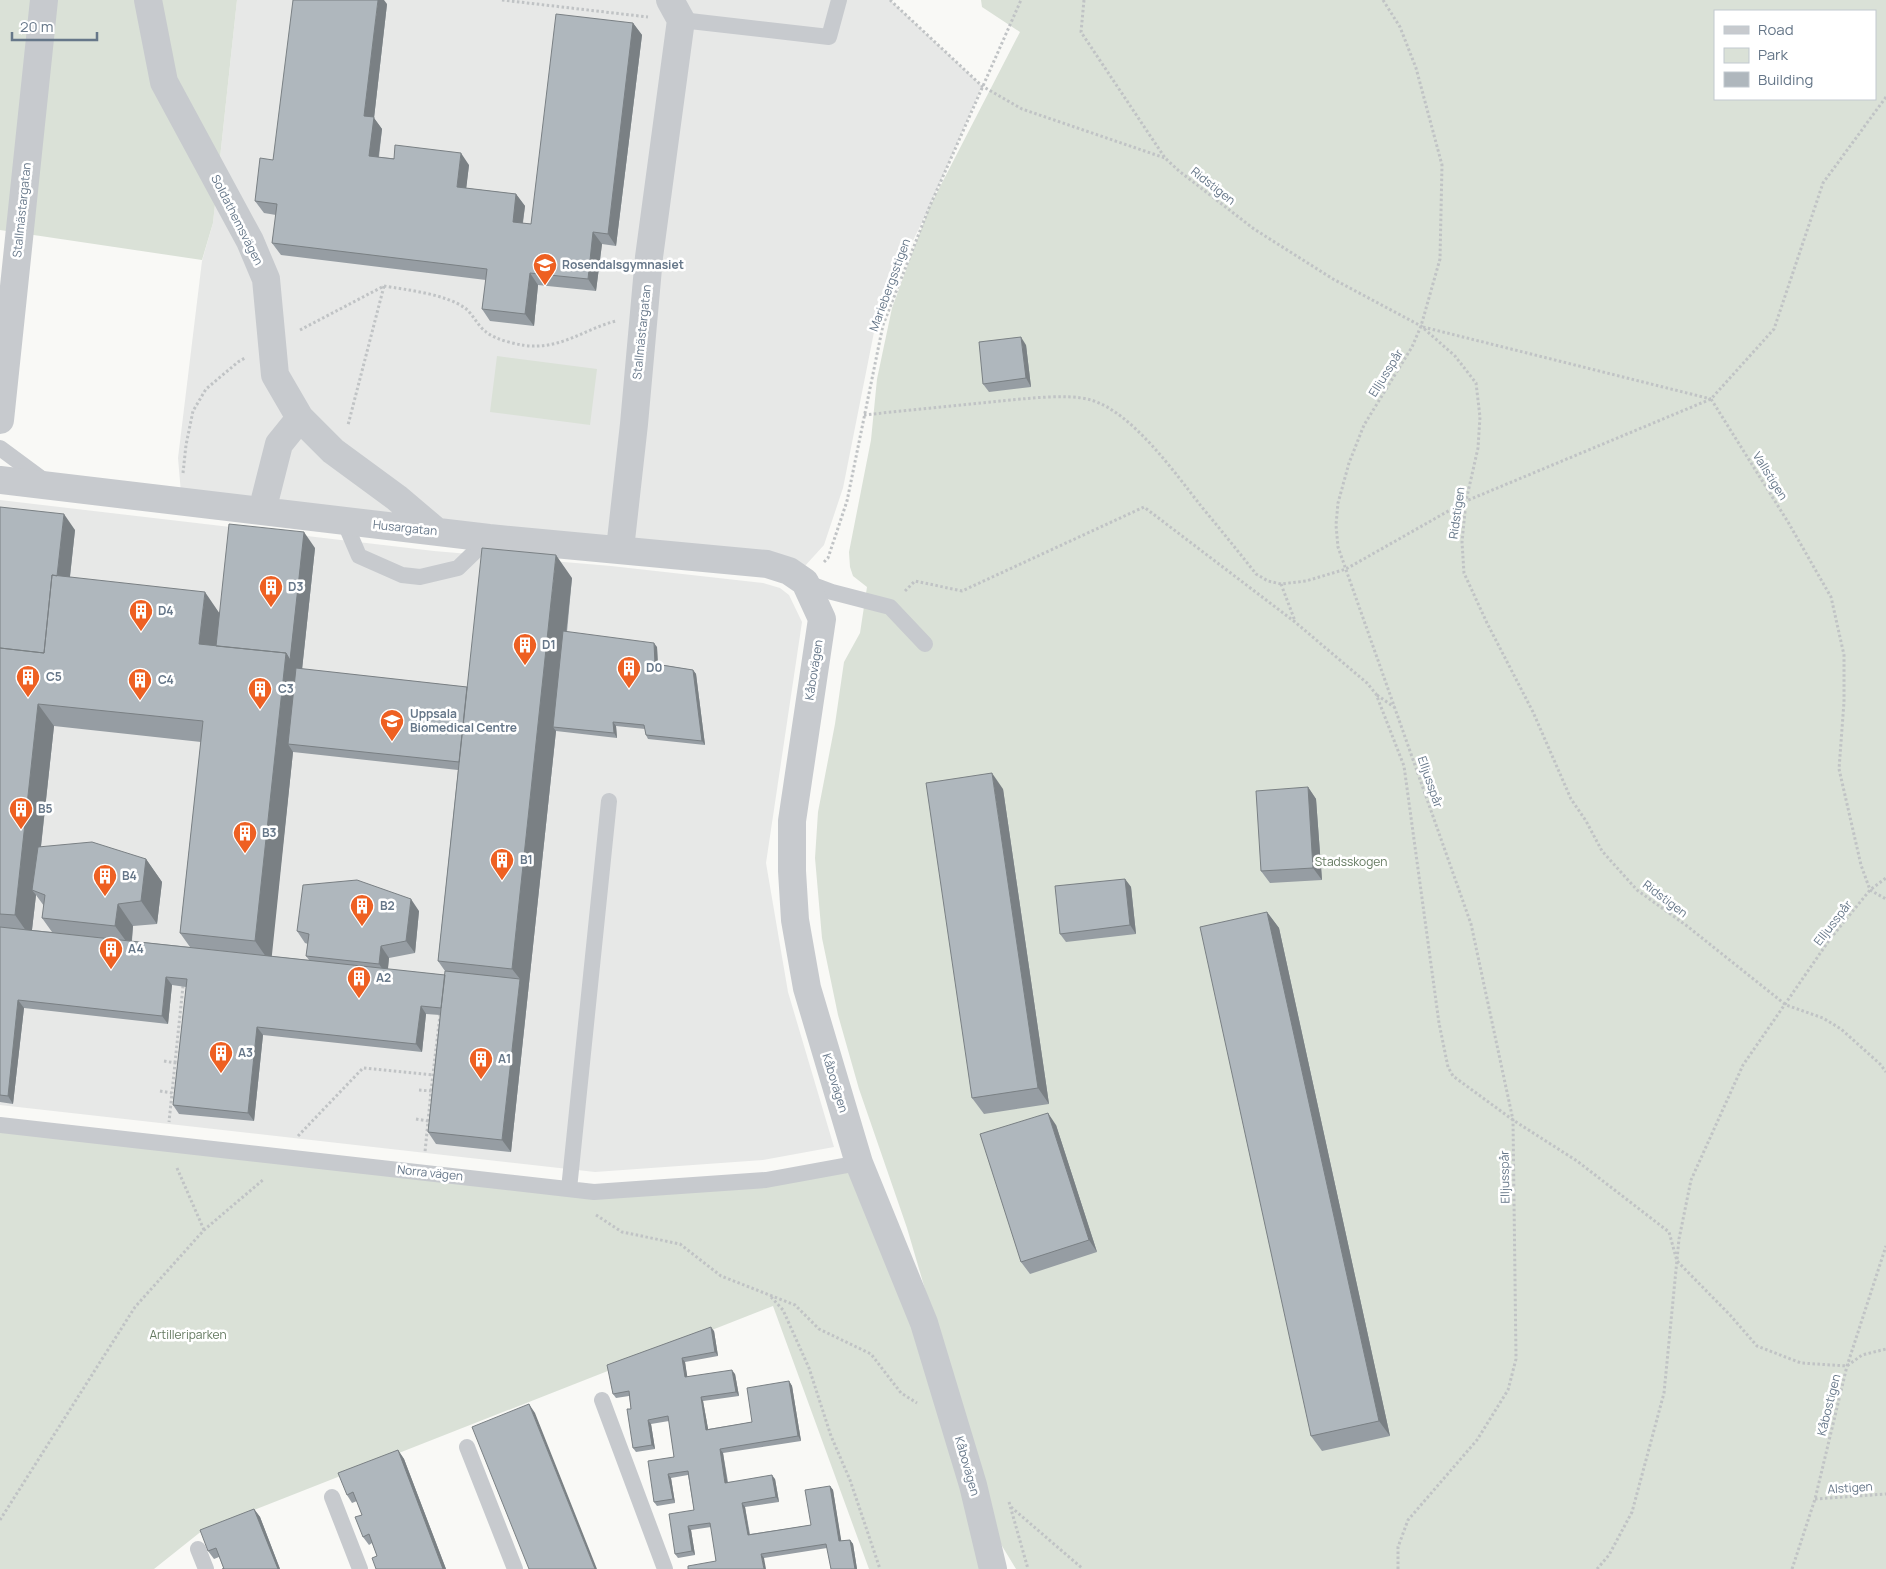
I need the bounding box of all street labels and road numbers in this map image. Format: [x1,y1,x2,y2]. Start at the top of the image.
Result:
street label: Stallmästargatan [8,162,35,258]
street label: Ridstigen [1187,163,1239,208]
street label: Soldathemsvägen [207,172,268,268]
street label: Mariebergsstigen [865,236,914,334]
street label: Stallmästargatan [628,284,655,380]
street label: Elljusspår [1364,345,1407,400]
street label: Vallstigen [1749,448,1792,503]
street label: Ridstigen [1444,486,1469,540]
street label: Husargatan [372,516,438,539]
street label: Kåbovägen [800,638,827,701]
street label: Elljusspår [1414,754,1447,810]
street label: Ridstigen [1639,876,1691,921]
street label: Elljusspår [1810,896,1856,949]
street label: Kåbovägen [818,1051,853,1115]
street label: Elljusspår [1496,1150,1513,1204]
street label: Norra vägen [396,1161,464,1184]
street label: Kåbostigen [1813,1372,1844,1437]
street label: Kåbovägen [951,1434,984,1498]
street label: Alstigen [1827,1477,1873,1498]

